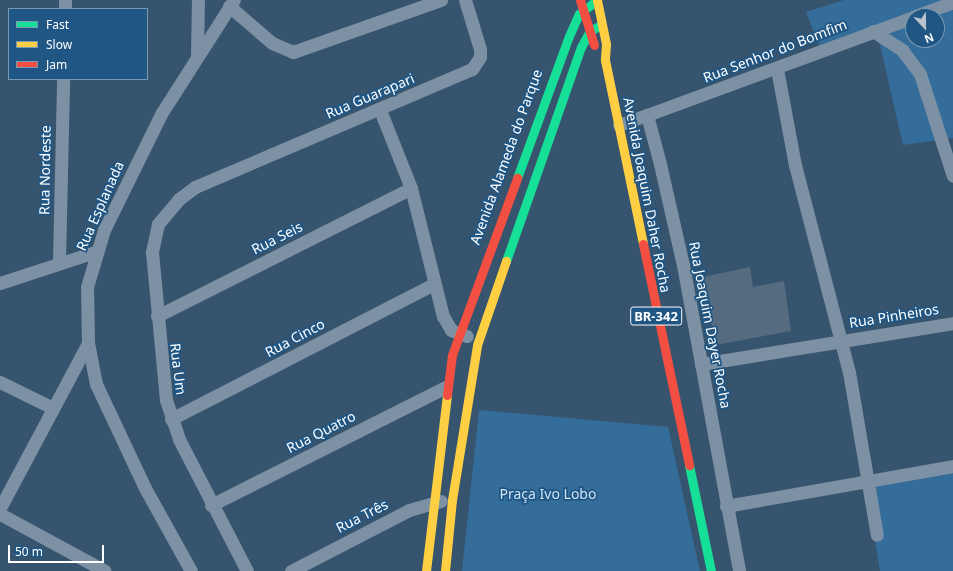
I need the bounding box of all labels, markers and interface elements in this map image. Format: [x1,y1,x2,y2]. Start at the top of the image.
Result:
legend [8,8,148,80]
north arrow [905,8,945,48]
text: Fast [46,16,69,33]
street label: Rua Senhor do Bomfim [701,16,849,86]
text: N [922,30,936,47]
text: Slow [46,36,72,53]
text: Jam [46,56,67,73]
street label: Avenida Alameda do Parque [466,67,546,247]
street label: Rua Guarapari [323,70,417,122]
street label: Avenida Joaquim Daher Rocha [620,96,674,294]
street label: Rua Nordeste [36,125,54,215]
street label: Rua Esplanada [73,159,127,253]
street label: Rua Seis [249,218,305,258]
street label: Rua Joaquim Dayer Rocha [686,240,734,410]
street label: Rua Pinheiros [848,301,940,331]
road number: BR-342 [630,305,682,327]
street label: Rua Cinco [262,315,328,361]
street label: Rua Um [166,342,190,396]
street label: Rua Quatro [284,407,358,457]
park label: Praça Ivo Lobo [500,486,596,502]
street label: Rua Três [333,496,391,536]
scale bar [10,537,106,563]
text: 50 m [15,543,43,560]

